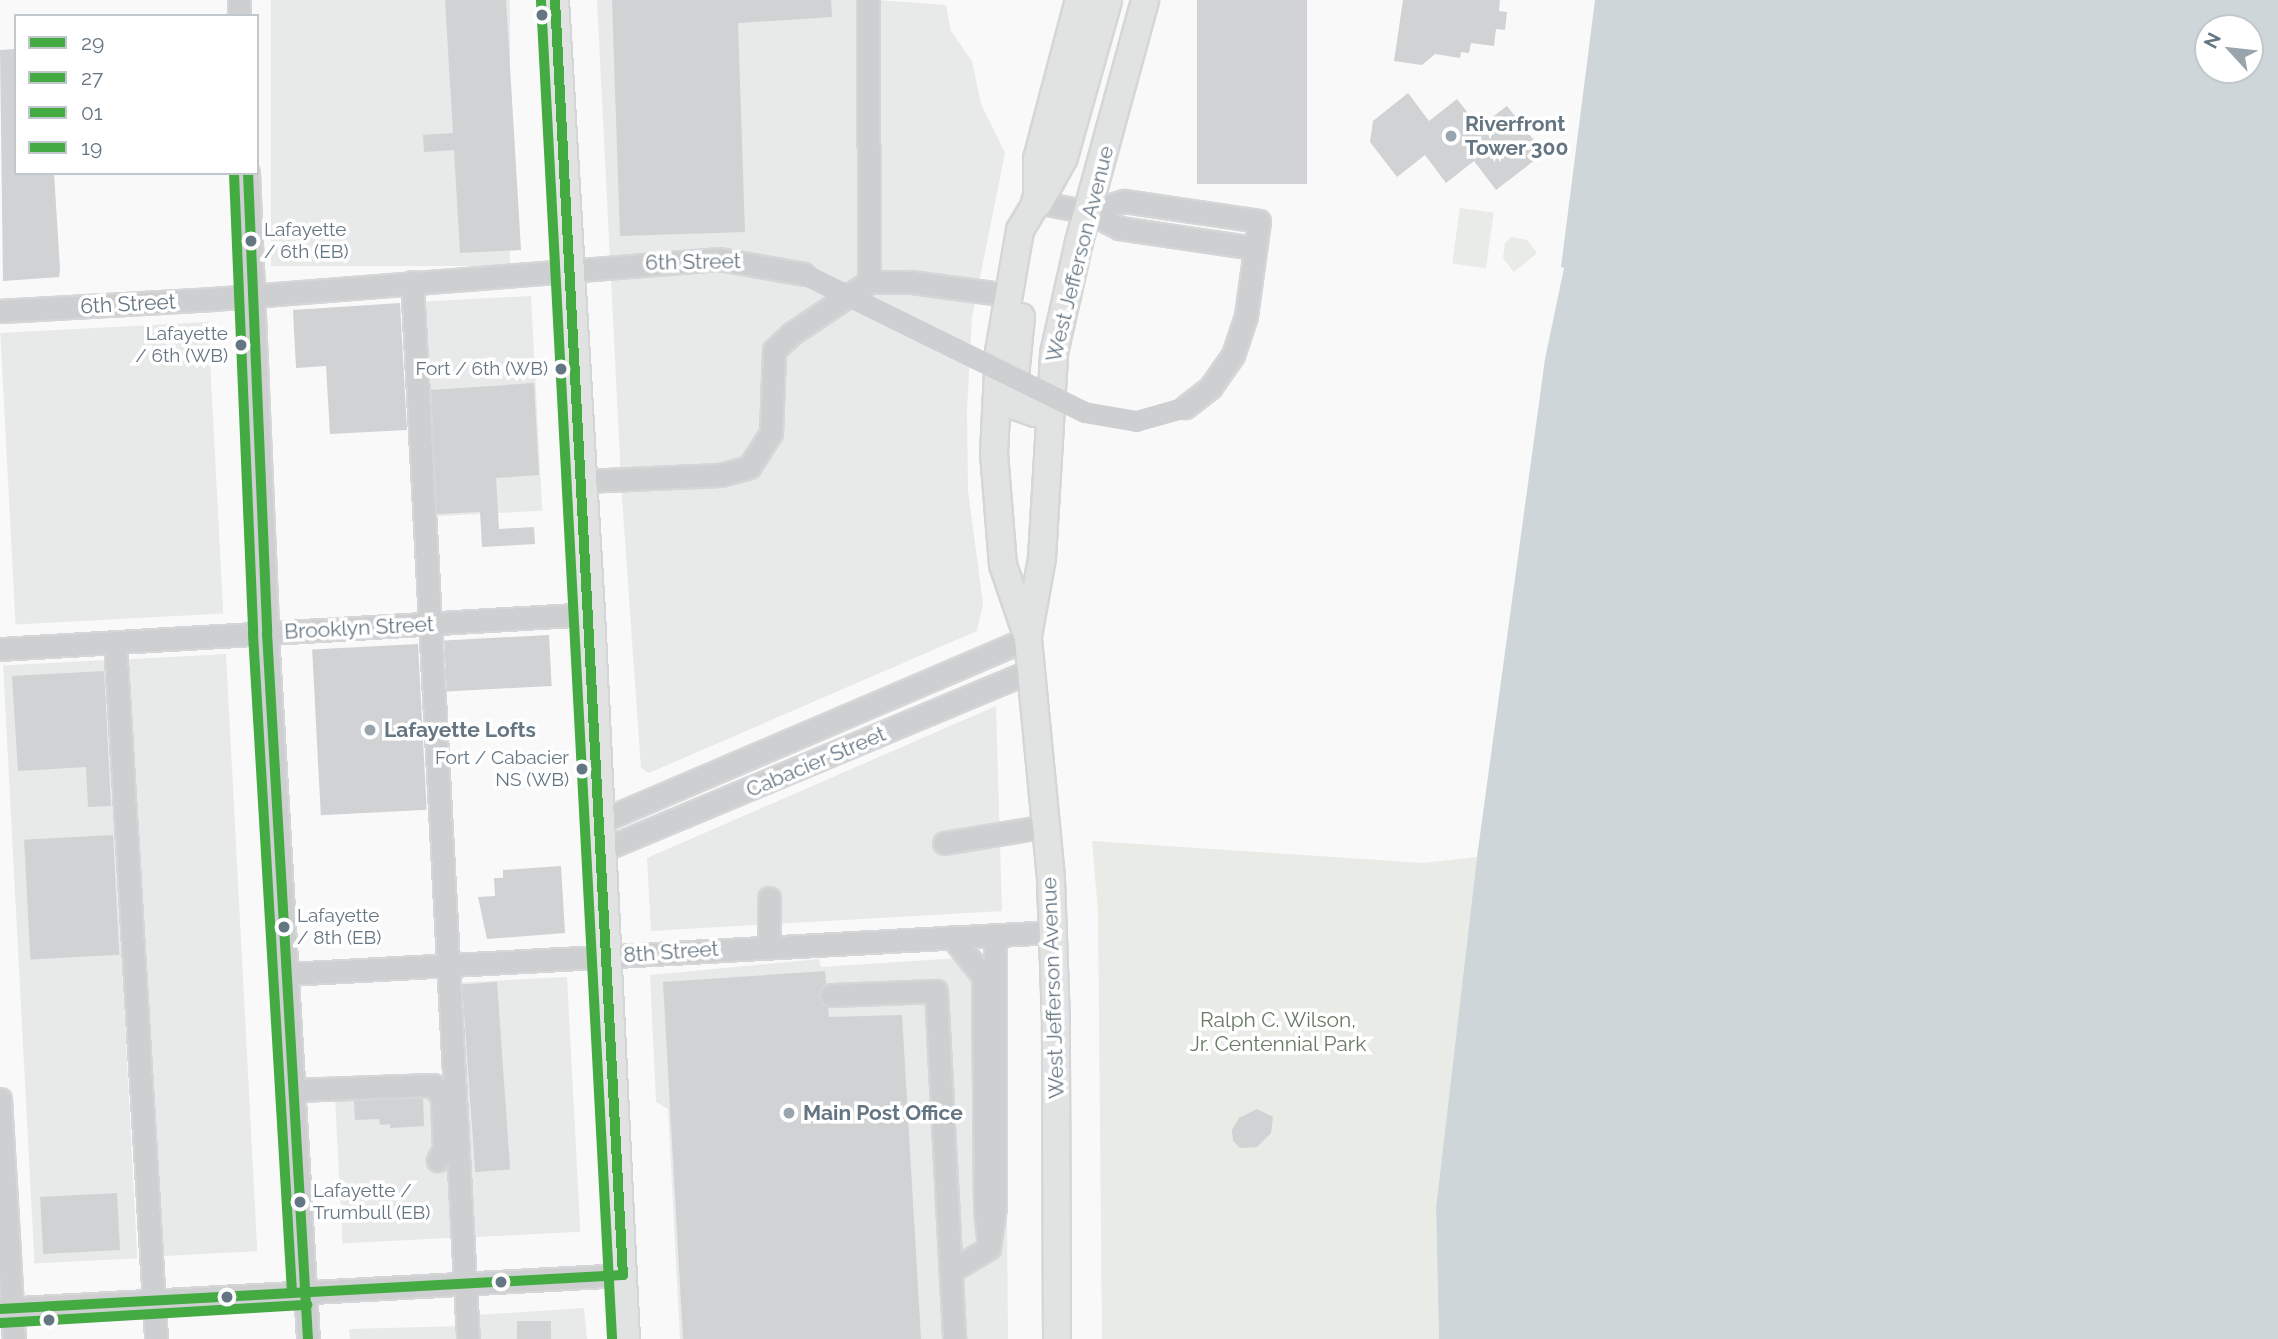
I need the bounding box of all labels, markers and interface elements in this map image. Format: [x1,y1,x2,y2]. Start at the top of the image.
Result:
unlabelled marker [535,8,549,22]
legend [14,14,259,175]
north arrow [2194,14,2264,84]
text: N [2199,29,2225,52]
text: 29 [81,30,104,55]
text: 27 [81,65,103,90]
text: 01 [81,100,103,125]
place label: Riverfront Tower 300 [1465,111,1569,161]
marker: Riverfront Tower 300 [1443,128,1459,144]
text: 19 [81,135,102,160]
street label: West Jefferson Avenue [1041,143,1119,365]
place label: Lafayette / 6th (EB) [264,219,348,263]
marker: Lafayette / 6th (EB) [244,234,258,248]
street label: 6th Street [645,249,741,275]
street label: 6th Street [80,289,176,319]
place label: Lafayette / 6th (WB) [135,323,228,367]
marker: Lafayette / 6th (WB) [234,338,248,352]
place label: Fort / 6th (WB) [415,358,548,380]
marker: Fort / 6th (WB) [554,362,568,376]
street label: Brooklyn Street [284,611,434,645]
place label: Lafayette Lofts [384,717,536,743]
street label: Cabacier Street [742,721,890,803]
marker: Lafayette Lofts [362,722,378,738]
place label: Fort / Cabacier NS (WB) [435,747,569,791]
marker: Fort / Cabacier NS (WB) [575,762,589,776]
street label: West Jefferson Avenue [1037,876,1069,1100]
place label: Lafayette / 8th (EB) [297,905,381,949]
marker: Lafayette / 8th (EB) [277,920,291,934]
street label: 8th Street [623,936,719,968]
park label: Ralph C. Wilson, Jr. Centennial Park [1189,1007,1367,1057]
place label: Main Post Office [803,1100,963,1126]
marker: Main Post Office [781,1105,797,1121]
place label: Lafayette / Trumbull (EB) [313,1180,431,1224]
marker: Lafayette / Trumbull (EB) [293,1195,307,1209]
unlabelled marker [494,1275,508,1289]
unlabelled marker [220,1290,234,1304]
unlabelled marker [42,1313,56,1327]

